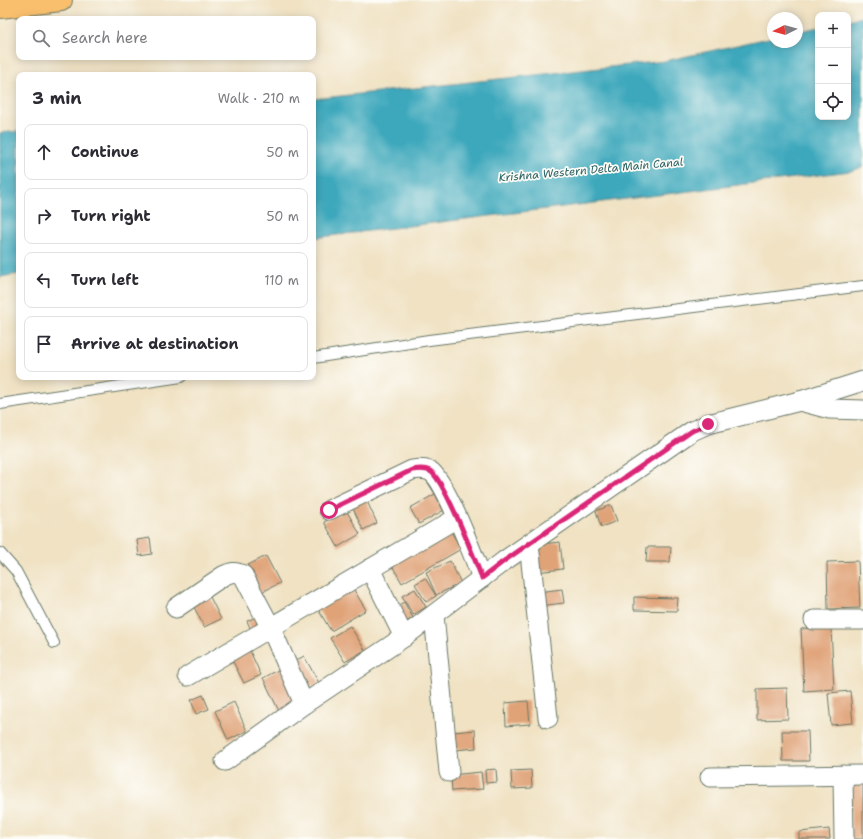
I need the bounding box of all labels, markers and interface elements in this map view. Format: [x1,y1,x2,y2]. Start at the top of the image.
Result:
north arrow [767,12,803,48]
map controls [815,12,851,120]
button: + [815,12,851,48]
search box [16,16,316,60]
icon: search [30,27,52,49]
text: Search here [62,28,148,48]
button: − [815,48,851,84]
button: locate [815,84,851,120]
text: 3 min [32,87,82,109]
text: Walk · 210 m [218,90,300,107]
icon: ahead [33,141,55,163]
text: Continue [71,142,139,162]
text: 50 m [266,144,299,161]
water label: Krishna Western Delta Main Canal [498,154,684,186]
icon: right [33,205,55,227]
text: Turn right [71,206,151,226]
text: 50 m [266,208,299,225]
icon: left [33,269,55,291]
text: Turn left [71,270,139,290]
text: 110 m [264,272,299,289]
icon: arrive [33,333,55,355]
text: Arrive at destination [71,334,239,354]
route end [699,415,717,433]
route start [320,501,338,519]

